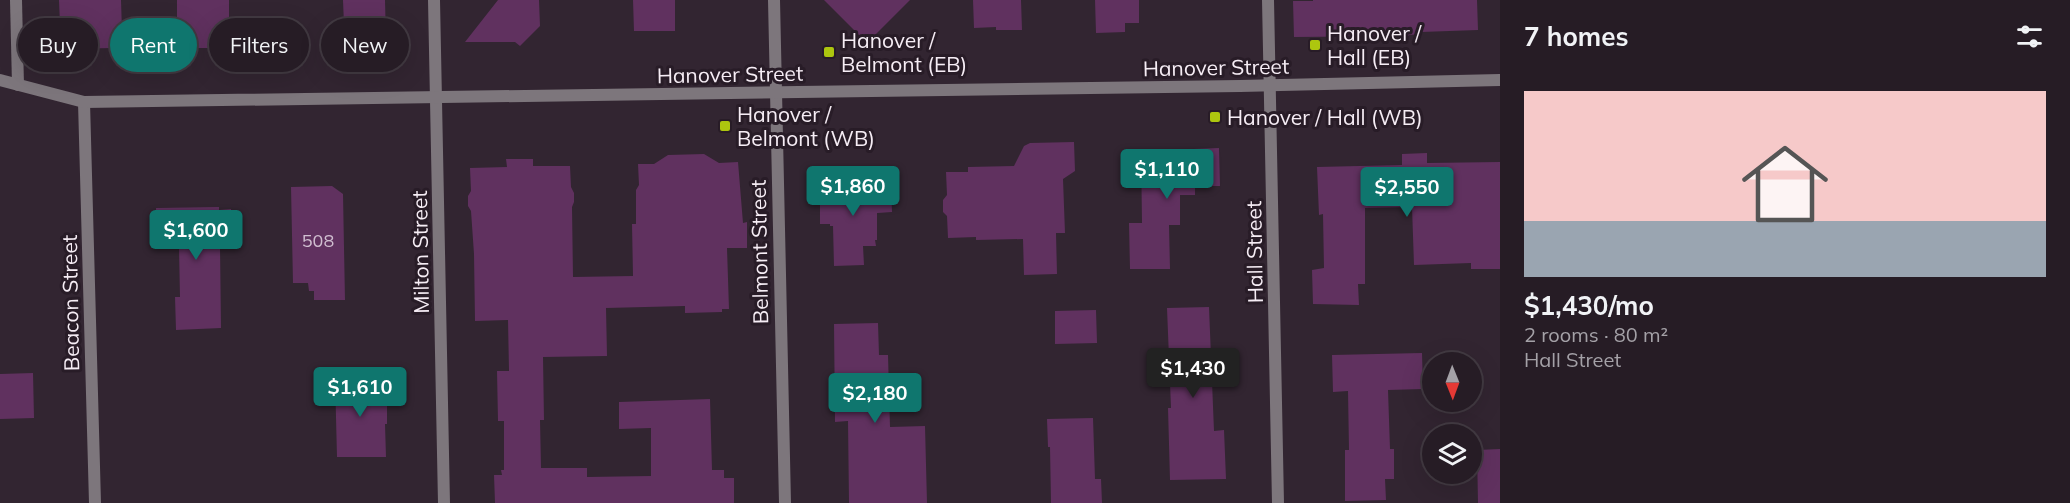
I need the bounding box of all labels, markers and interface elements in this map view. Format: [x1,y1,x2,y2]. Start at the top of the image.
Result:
chip: Buy [18,18,98,72]
chip: Rent [110,18,197,72]
chip: Filters [209,18,309,72]
chip: New [321,18,409,72]
place label: Hanover / Hall (EB) [1327,20,1422,70]
text: 7 homes [1524,20,1628,53]
icon: filters [2013,20,2046,53]
place label: Hanover / Belmont (EB) [841,27,967,77]
marker: Hanover / Hall (EB) [1308,38,1322,52]
marker: Hanover / Belmont (EB) [822,45,836,59]
street label: Hanover Street [1143,53,1289,81]
street label: Hanover Street [657,60,803,88]
place label: Hanover / Belmont (WB) [737,101,875,151]
place label: Hanover / Hall (WB) [1227,104,1423,130]
marker: Hanover / Hall (WB) [1208,110,1222,124]
marker: Hanover / Belmont (WB) [718,119,732,133]
icon: home [1731,130,1839,238]
pin: $1,110 [1118,149,1216,200]
text: $1,110 [1135,156,1199,181]
pin: $1,860 [804,166,902,217]
pin: $2,550 [1358,167,1456,218]
text: $1,860 [821,173,885,198]
text: $2,550 [1375,174,1439,199]
street label: Belmont Street [745,180,773,324]
street label: Milton Street [406,190,434,314]
street label: Hall Street [1240,201,1268,303]
pin: $1,600 [147,210,245,261]
text: $1,600 [164,217,228,242]
house number: 508 [302,229,334,252]
street label: Beacon Street [56,235,84,371]
text: $1,430/mo [1524,289,1654,322]
text: 2 rooms · 80 m² [1524,322,1668,347]
text: Hall Street [1524,347,1621,372]
pin: $1,430 [1144,348,1242,399]
north arrow [1422,352,1482,412]
map controls [1422,352,1482,484]
text: $1,430 [1161,355,1225,380]
pin: $1,610 [311,367,409,418]
pin: $2,180 [826,373,924,424]
text: $1,610 [328,374,392,399]
text: $2,180 [843,380,907,405]
button: layers [1422,424,1482,484]

